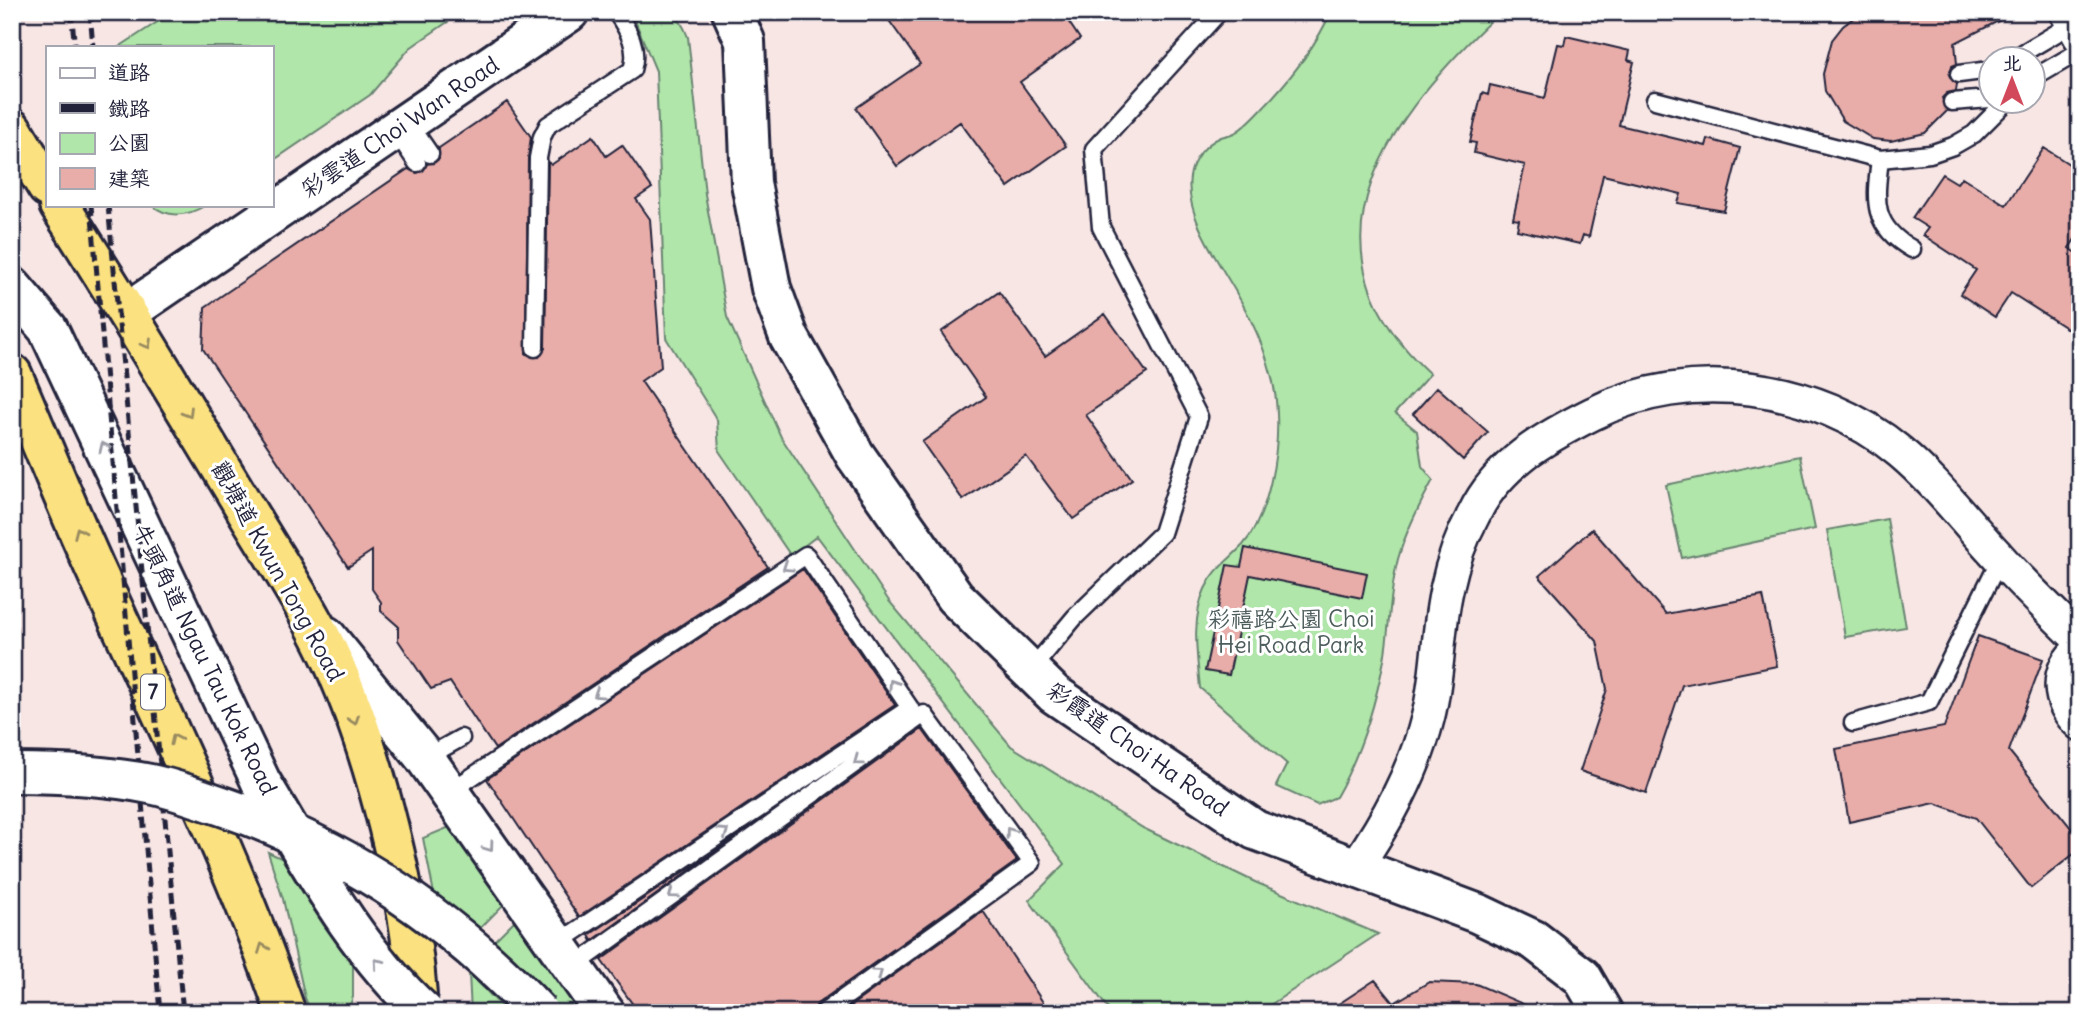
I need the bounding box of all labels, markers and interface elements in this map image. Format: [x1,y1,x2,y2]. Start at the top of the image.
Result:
legend [46,46,273,206]
north arrow [1976,46,2046,116]
street label: 彩雲道 Choi Wan Road [295,50,504,204]
text: 北 [2002,51,2022,75]
text: 道路 [108,59,150,86]
text: 鐵路 [108,95,150,122]
text: 公園 [108,129,150,156]
text: 建築 [108,165,150,192]
one-way arrow [138,336,151,349]
one-way arrow [179,405,192,418]
one-way arrow [98,442,112,454]
street label: 觀塘道 Kwun Tong Road [206,456,351,686]
street label: 牛頭角道 Ngau Tau Kok Road [127,518,284,799]
one-way arrow [74,527,88,539]
one-way arrow [782,559,795,572]
park label: 彩禧路公園 Choi Hei Road Park [1208,604,1374,659]
road number: 7 [141,674,165,710]
street label: 彩霞道 Choi Ha Road [1042,675,1235,822]
one-way arrow [889,679,901,692]
one-way arrow [593,685,606,698]
one-way arrow [346,713,360,726]
one-way arrow [169,734,183,746]
one-way arrow [853,753,866,765]
one-way arrow [1006,827,1018,840]
one-way arrow [716,828,729,840]
one-way arrow [481,839,493,852]
one-way arrow [668,886,681,898]
one-way arrow [257,943,271,955]
one-way arrow [374,959,386,972]
one-way arrow [870,969,883,981]

